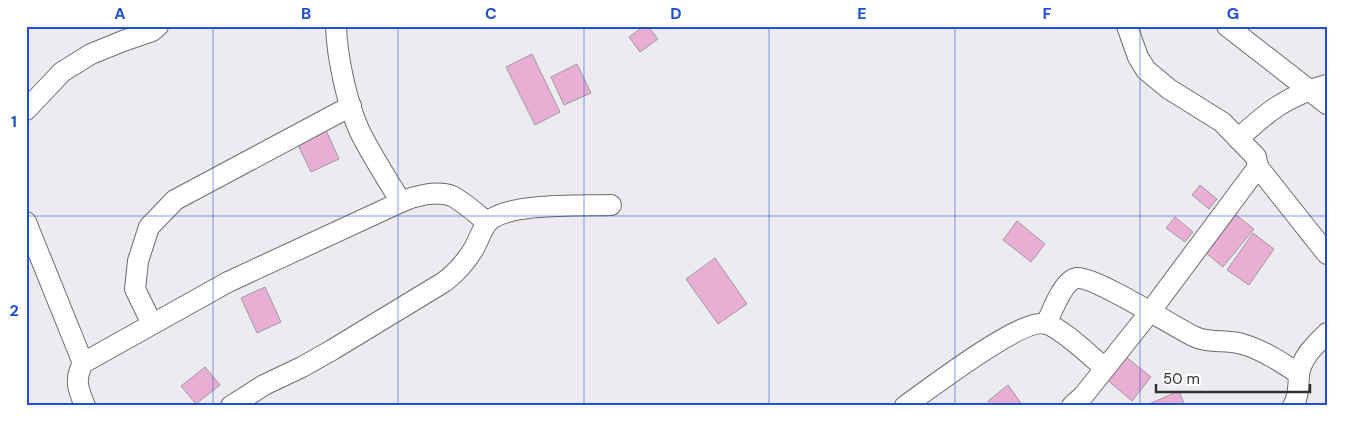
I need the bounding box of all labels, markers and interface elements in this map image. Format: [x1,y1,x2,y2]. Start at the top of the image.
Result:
text: A [114,3,126,24]
text: B [301,3,311,24]
text: C [485,3,497,24]
text: D [670,3,682,24]
text: E [857,3,867,24]
text: F [1043,3,1052,24]
text: G [1227,3,1239,24]
text: 1 [11,111,17,132]
text: 2 [9,300,19,321]
scale bar [1156,362,1309,394]
text: 50 m [1163,369,1200,389]

